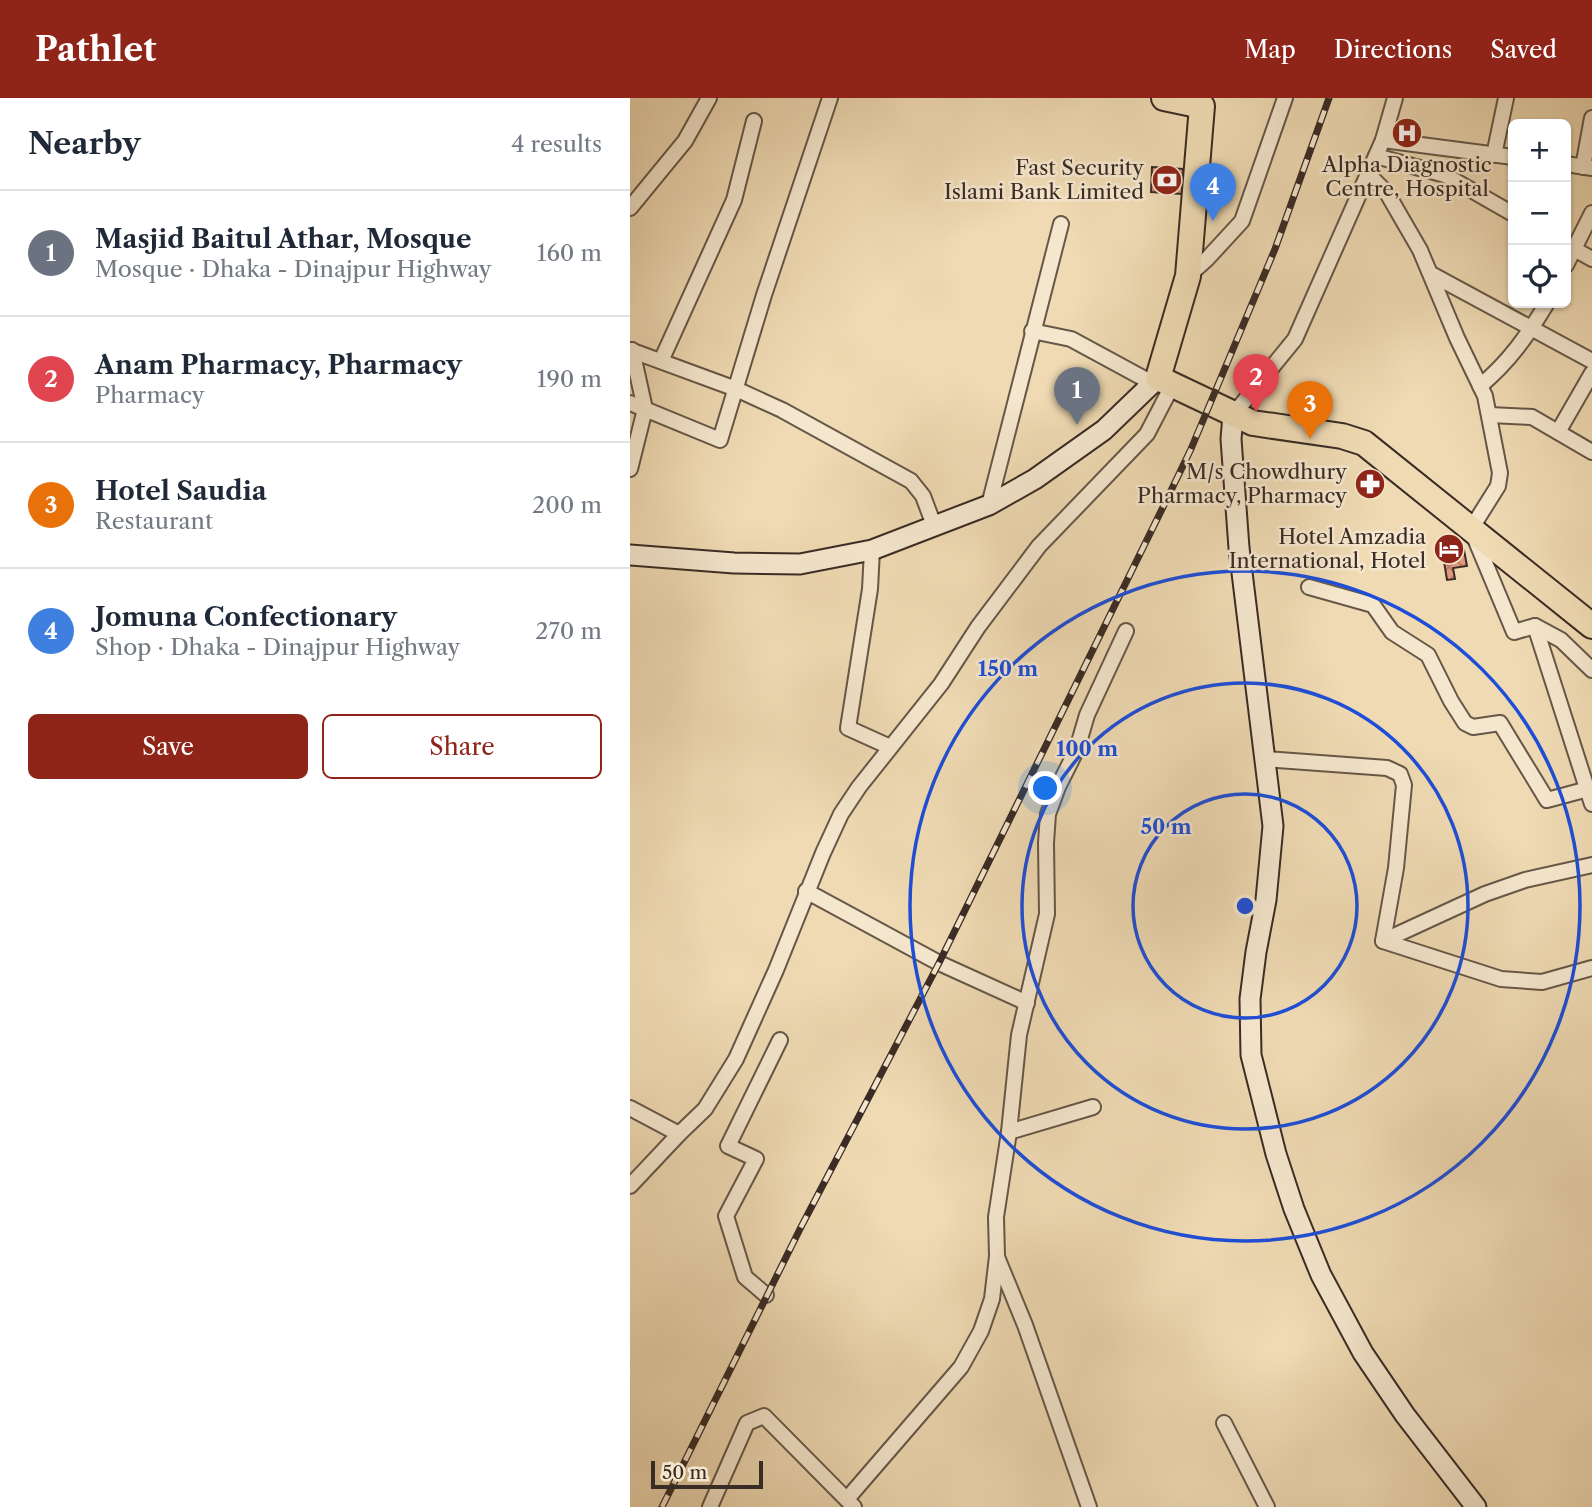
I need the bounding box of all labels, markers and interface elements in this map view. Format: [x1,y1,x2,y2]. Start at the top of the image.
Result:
text: Pathlet [35,29,157,70]
text: Map [1244,35,1296,64]
text: Directions [1334,35,1452,64]
text: Saved [1490,35,1557,64]
hospital icon: Alpha Diagnostic Centre, Hospital [1390,116,1424,150]
map controls [1508,119,1571,308]
button: + [1508,119,1571,182]
text: Nearby [28,125,141,162]
text: 4 results [511,130,602,158]
place label: Alpha Diagnostic Centre, Hospital [1321,152,1492,201]
place label: Fast Security Islami Bank Limited [944,155,1144,204]
bank icon: Fast Security Islami Bank Limited [1150,163,1184,197]
pin: 4 [1190,163,1236,221]
button: − [1508,182,1571,245]
text: Masjid Baitul Athar, Mosque [95,223,472,255]
text: 1 [46,239,56,267]
text: 160 m [537,239,602,267]
button: locate [1508,245,1571,308]
text: Mosque · Dhaka - Dinajpur Highway [95,255,492,283]
text: Anam Pharmacy, Pharmacy [95,349,462,381]
pin: 2 [1233,354,1279,412]
text: 2 [44,365,58,393]
text: 190 m [537,365,602,393]
pin: 1 [1054,367,1100,425]
text: Pharmacy [95,381,205,409]
pin: 3 [1287,381,1333,439]
place label: M/s Chowdhury Pharmacy, Pharmacy [1137,459,1347,508]
pharmacy icon: M/s Chowdhury Pharmacy, Pharmacy [1353,467,1387,501]
text: Hotel Saudia [95,475,267,507]
text: 3 [45,491,58,519]
text: 200 m [532,491,602,519]
text: Restaurant [95,507,213,535]
place label: Hotel Amzadia International, Hotel [1229,524,1427,573]
hotel icon: Hotel Amzadia International, Hotel [1432,532,1466,566]
text: Jomuna Confectionary [95,601,397,633]
text: 4 [44,617,58,645]
text: 270 m [535,617,602,645]
text: Shop · Dhaka - Dinajpur Highway [95,633,460,661]
text: 150 m [978,656,1038,681]
button: Save [28,714,308,779]
button: Share [322,714,602,779]
text: 100 m [1056,736,1118,761]
your location [1028,771,1062,805]
text: 50 m [1140,814,1192,839]
centre of rings [1233,894,1257,918]
scale bar [651,1458,763,1490]
text: 50 m [662,1461,707,1484]

